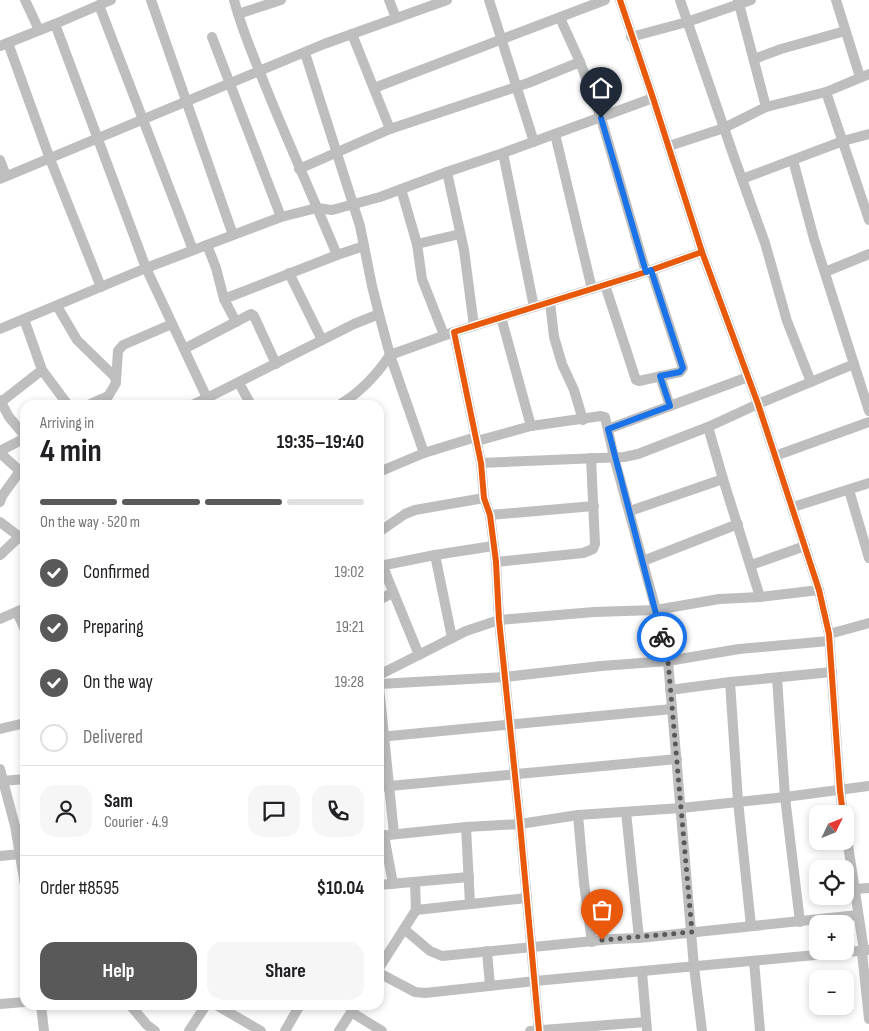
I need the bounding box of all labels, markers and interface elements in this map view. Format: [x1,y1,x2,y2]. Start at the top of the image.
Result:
pin [580,67,622,118]
icon: home [587,74,615,102]
text: Arriving in [40,414,94,433]
text: 19:35–19:40 [277,431,364,454]
text: 4 min [40,432,102,471]
text: On the way · 520 m [40,513,140,532]
icon: check [40,559,68,587]
text: Confirmed [83,561,150,584]
text: 19:02 [335,563,364,582]
courier [637,612,687,662]
icon: check [40,614,68,642]
text: Preparing [83,616,144,639]
text: 19:21 [336,618,364,637]
icon: bike [648,623,676,651]
icon: check [40,669,68,697]
text: On the way [83,671,153,694]
text: 19:28 [335,673,364,692]
text: Delivered [83,726,143,749]
button: person [40,785,92,837]
button: chat [248,785,300,837]
button: phone [312,785,364,837]
text: Sam [104,790,133,813]
north arrow [809,805,854,850]
map controls [809,805,854,1015]
text: Courier · 4.9 [104,813,168,832]
button: locate [809,860,854,905]
text: Order #8595 [40,877,119,900]
text: $10.04 [316,877,364,900]
pin [581,889,623,940]
icon: bag [588,896,616,924]
button: + [809,915,854,960]
button: Help [40,942,197,1000]
button: Share [207,942,364,1000]
button: − [809,970,854,1015]

